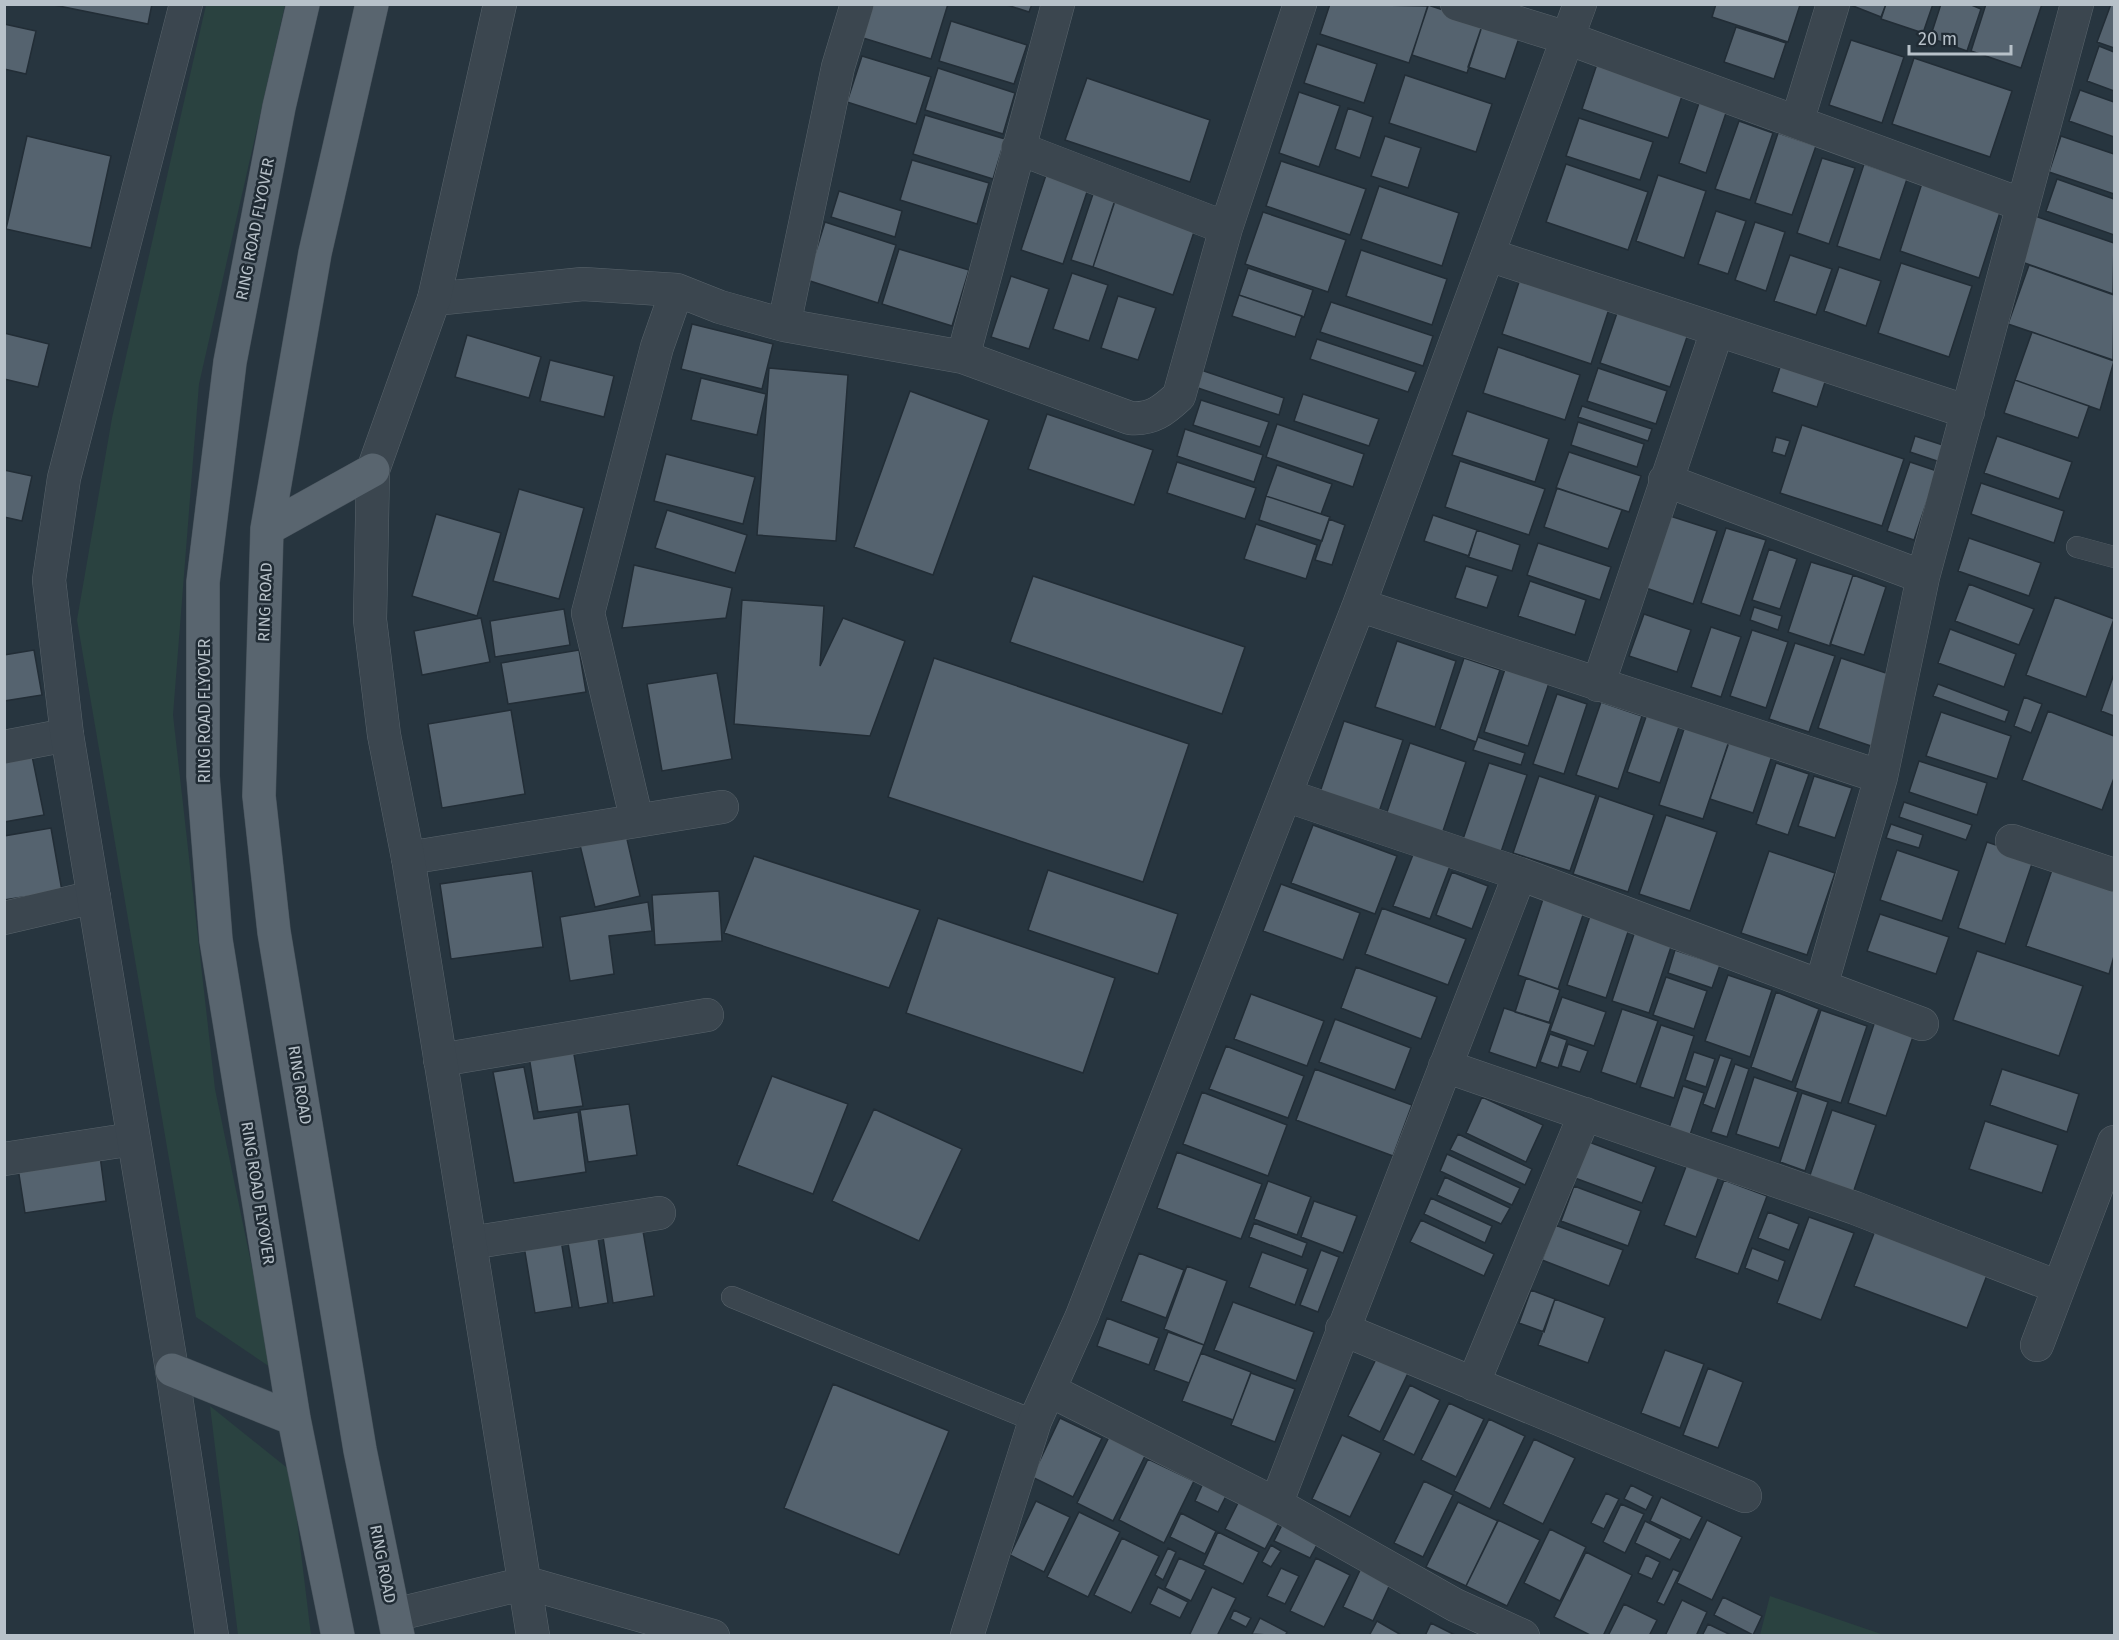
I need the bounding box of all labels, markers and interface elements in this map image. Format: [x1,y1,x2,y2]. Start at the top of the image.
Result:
scale bar [1909,18,2011,56]
text: 20 m [1918,28,1957,50]
street label: RING ROAD FLYOVER [232,156,278,302]
street label: RING ROAD [254,562,276,642]
street label: RING ROAD FLYOVER [195,638,214,783]
street label: RING ROAD [284,1044,316,1126]
street label: RING ROAD FLYOVER [237,1120,279,1266]
street label: RING ROAD [366,1523,400,1605]

